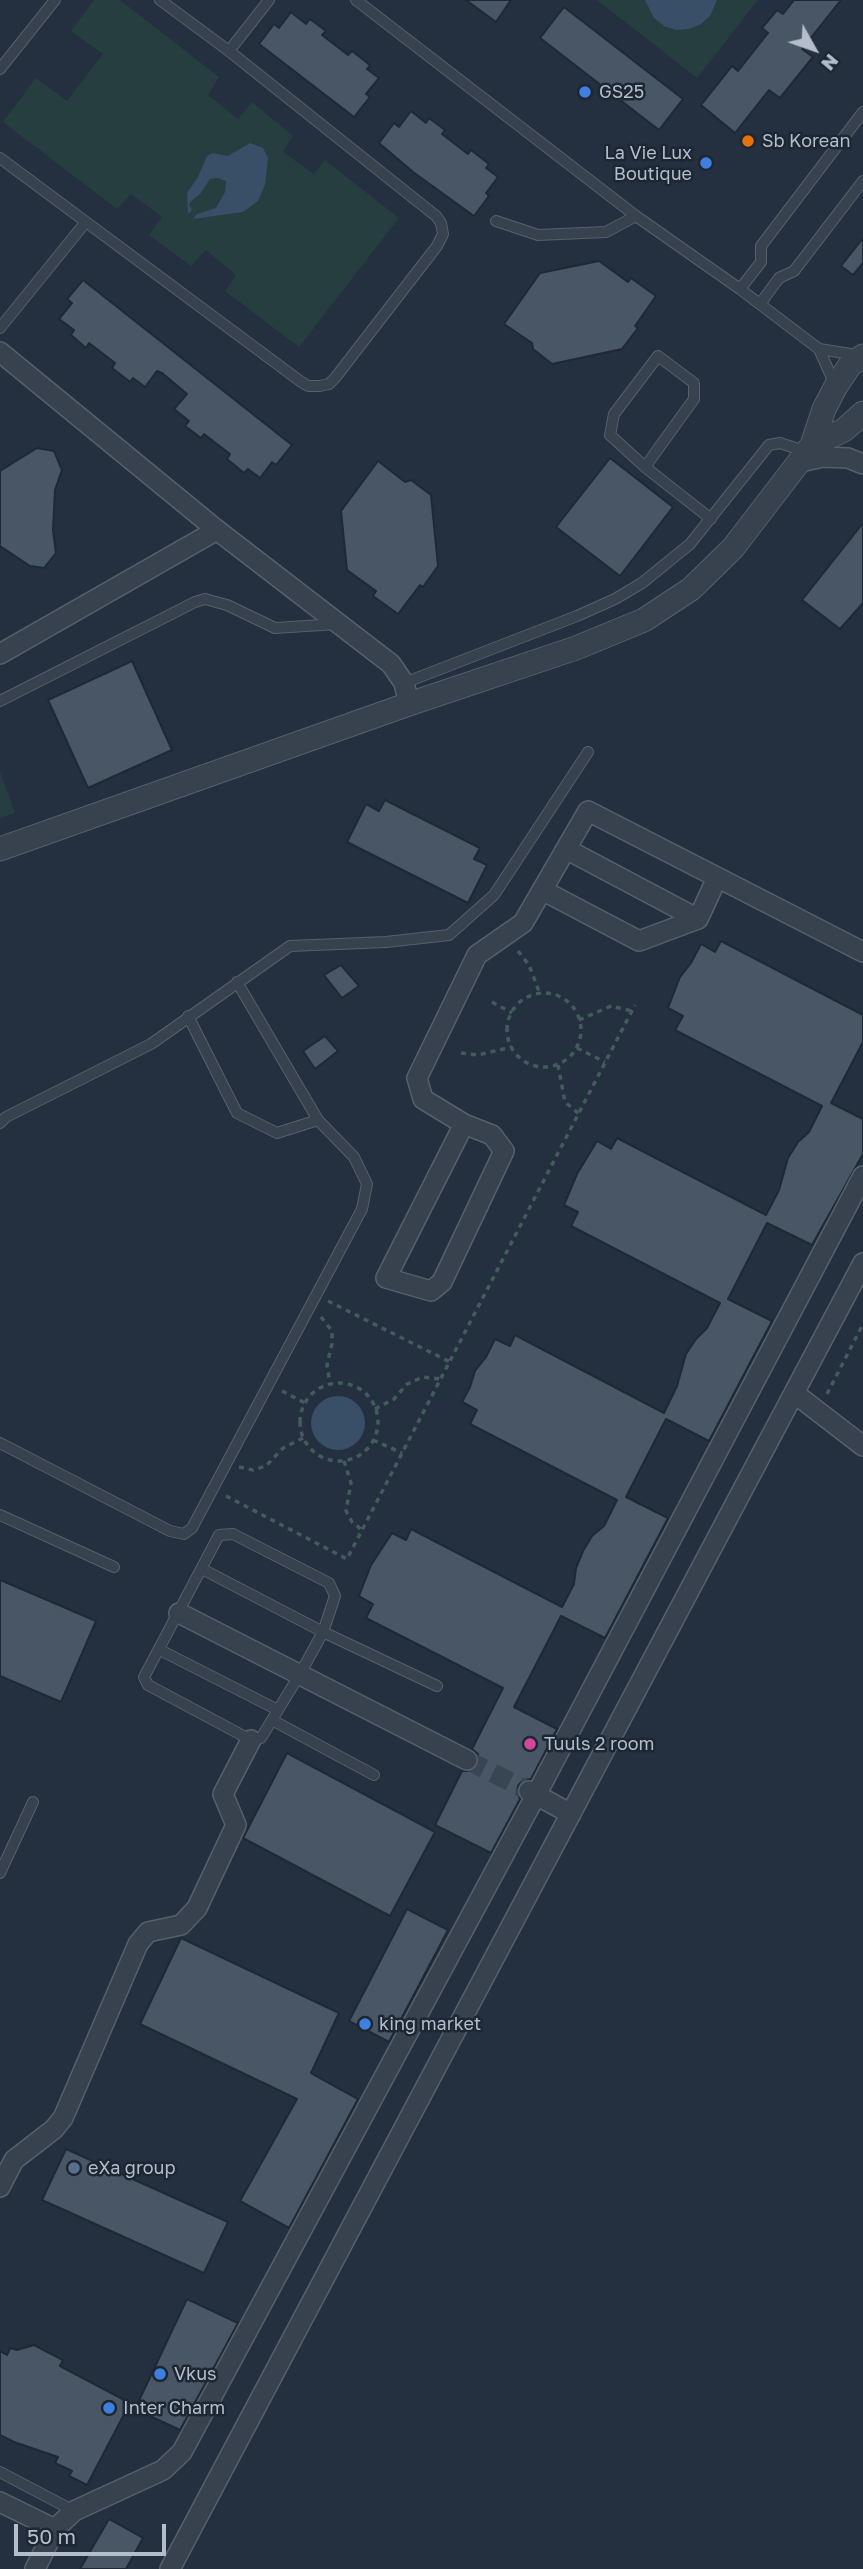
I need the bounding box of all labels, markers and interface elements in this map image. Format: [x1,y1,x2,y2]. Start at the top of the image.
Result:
north arrow [779,14,849,84]
text: N [817,50,844,76]
place label: GS25 [599,81,644,103]
marker: GS25 [577,84,593,100]
place label: Sb Korean [762,130,850,152]
marker: Sb Korean [740,133,756,149]
place label: La Vie Lux Boutique [604,142,692,184]
marker: La Vie Lux Boutique [698,155,714,171]
place label: Tuuls 2 room [544,1733,654,1755]
marker: Tuuls 2 room [522,1736,538,1752]
place label: king market [379,2013,481,2035]
marker: king market [357,2016,373,2032]
place label: eXa group [88,2157,175,2179]
marker: eXa group [66,2160,82,2176]
place label: Vkus [174,2363,217,2385]
marker: Vkus [152,2366,168,2382]
place label: Inter Charm [123,2397,225,2419]
marker: Inter Charm [101,2400,117,2416]
scale bar [18,2510,170,2554]
text: 50 m [27,2523,76,2549]

